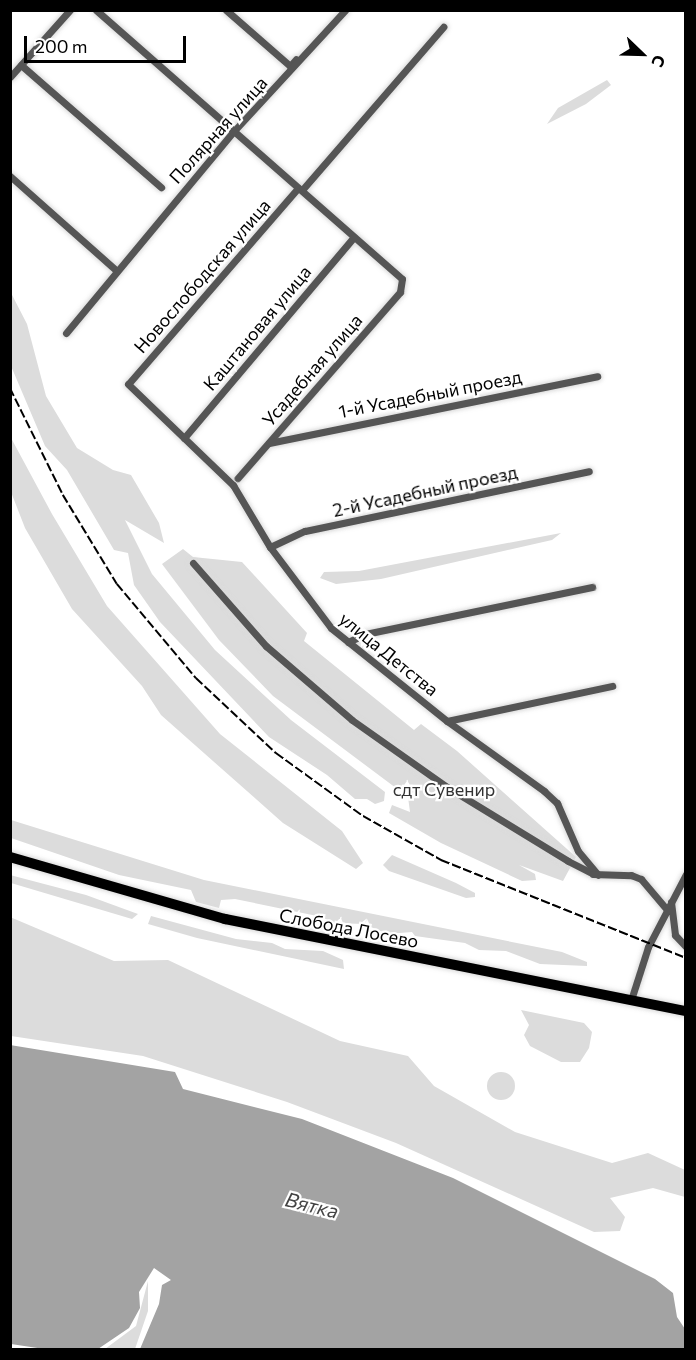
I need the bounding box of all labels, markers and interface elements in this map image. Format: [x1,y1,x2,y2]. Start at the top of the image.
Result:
scale bar [27,24,189,62]
north arrow [612,24,672,84]
text: 200 m [35,35,88,57]
text: С [648,52,670,70]
street label: Полярная улица [164,72,272,188]
street label: Новослободская улица [129,195,275,357]
street label: Каштановая улица [199,261,315,395]
street label: Усадебная улица [257,310,367,430]
street label: 1-й Усадебный проезд [337,366,523,422]
street label: 2-й Усадебный проезд [331,461,519,521]
street label: улица Детства [335,608,443,700]
park label: сдт Сувенир [393,778,495,800]
street label: Слобода Лосево [278,904,420,952]
water label: Вятка [283,1187,341,1223]

